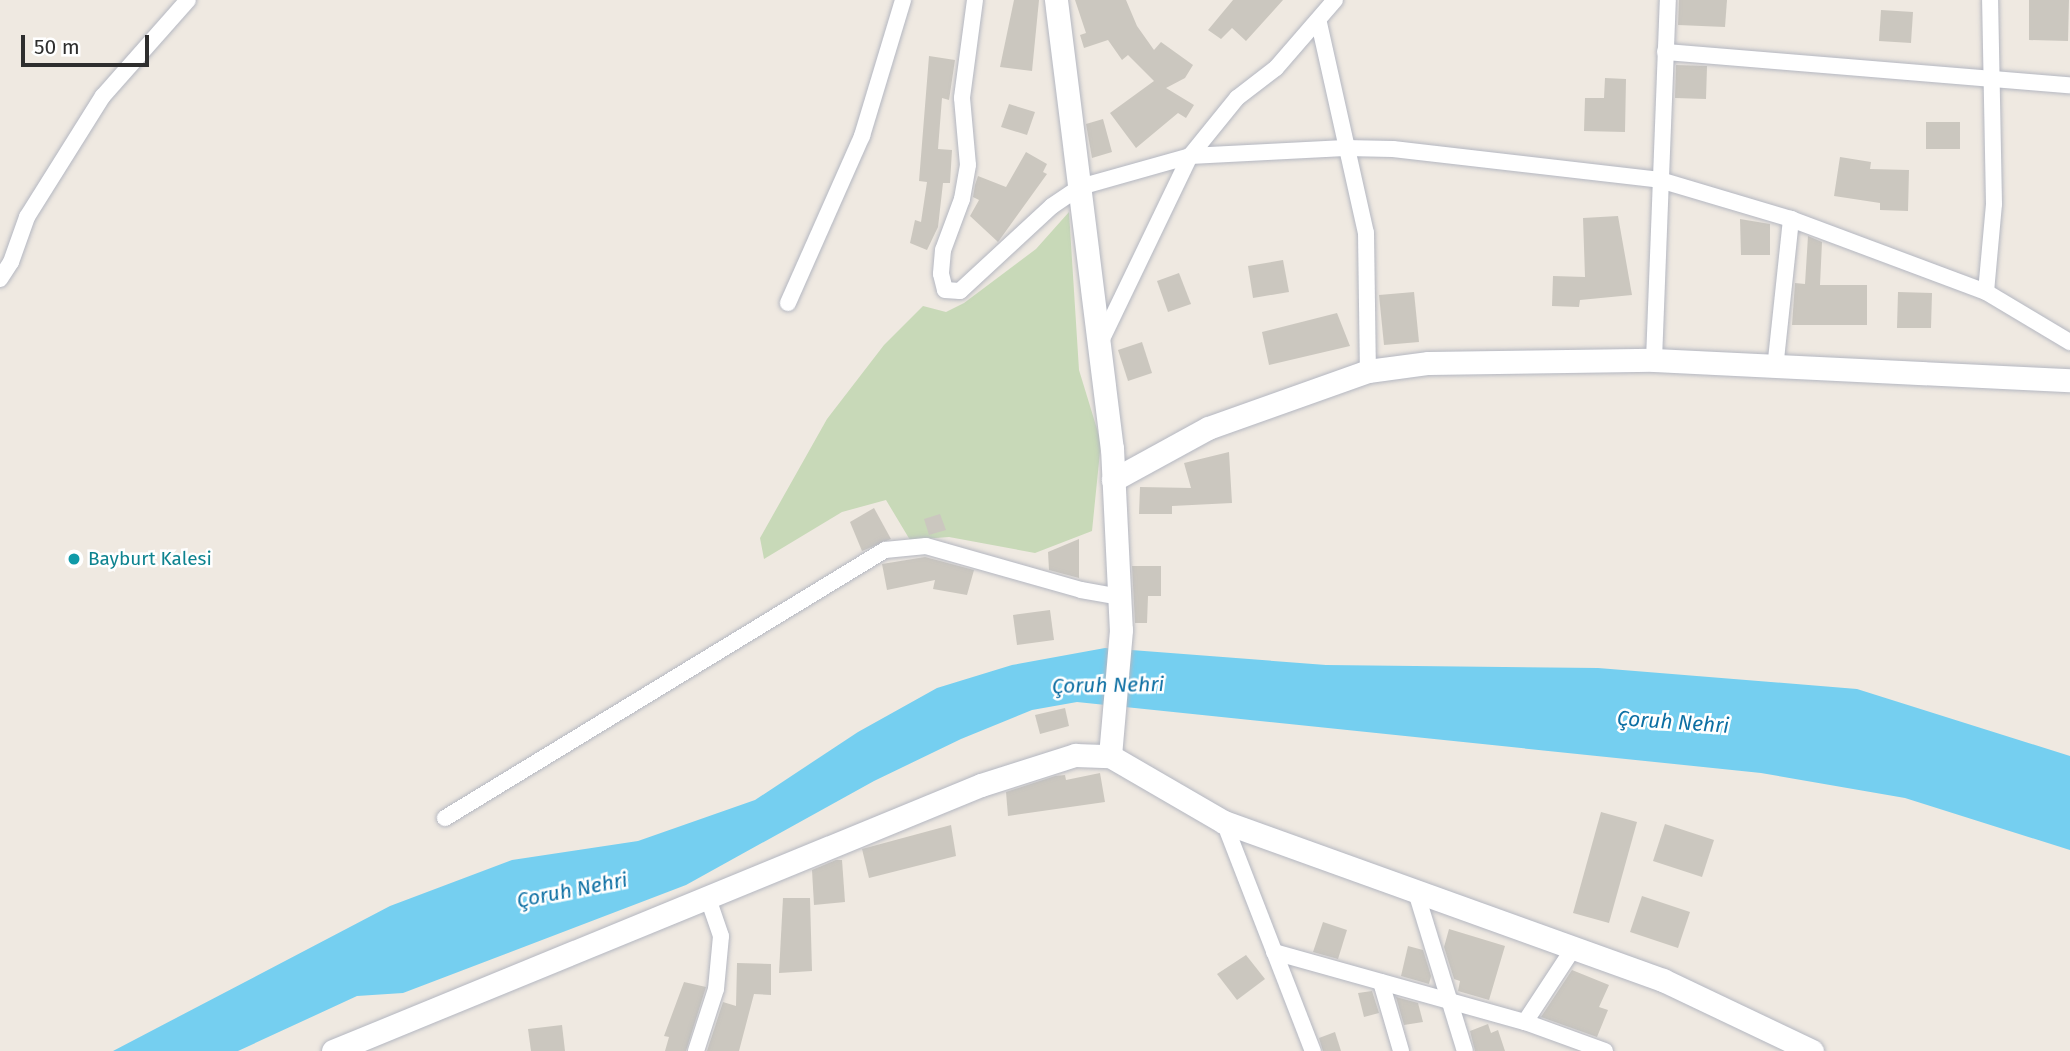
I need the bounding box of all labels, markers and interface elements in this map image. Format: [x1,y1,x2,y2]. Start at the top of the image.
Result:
scale bar [24,21,152,65]
text: 50 m [34,34,80,60]
place label: Bayburt Kalesi [88,548,212,570]
marker: Bayburt Kalesi [66,551,82,567]
water label: Çoruh Nehri [1052,671,1164,699]
water label: Çoruh Nehri [1616,706,1730,738]
water label: Çoruh Nehri [515,867,629,913]

